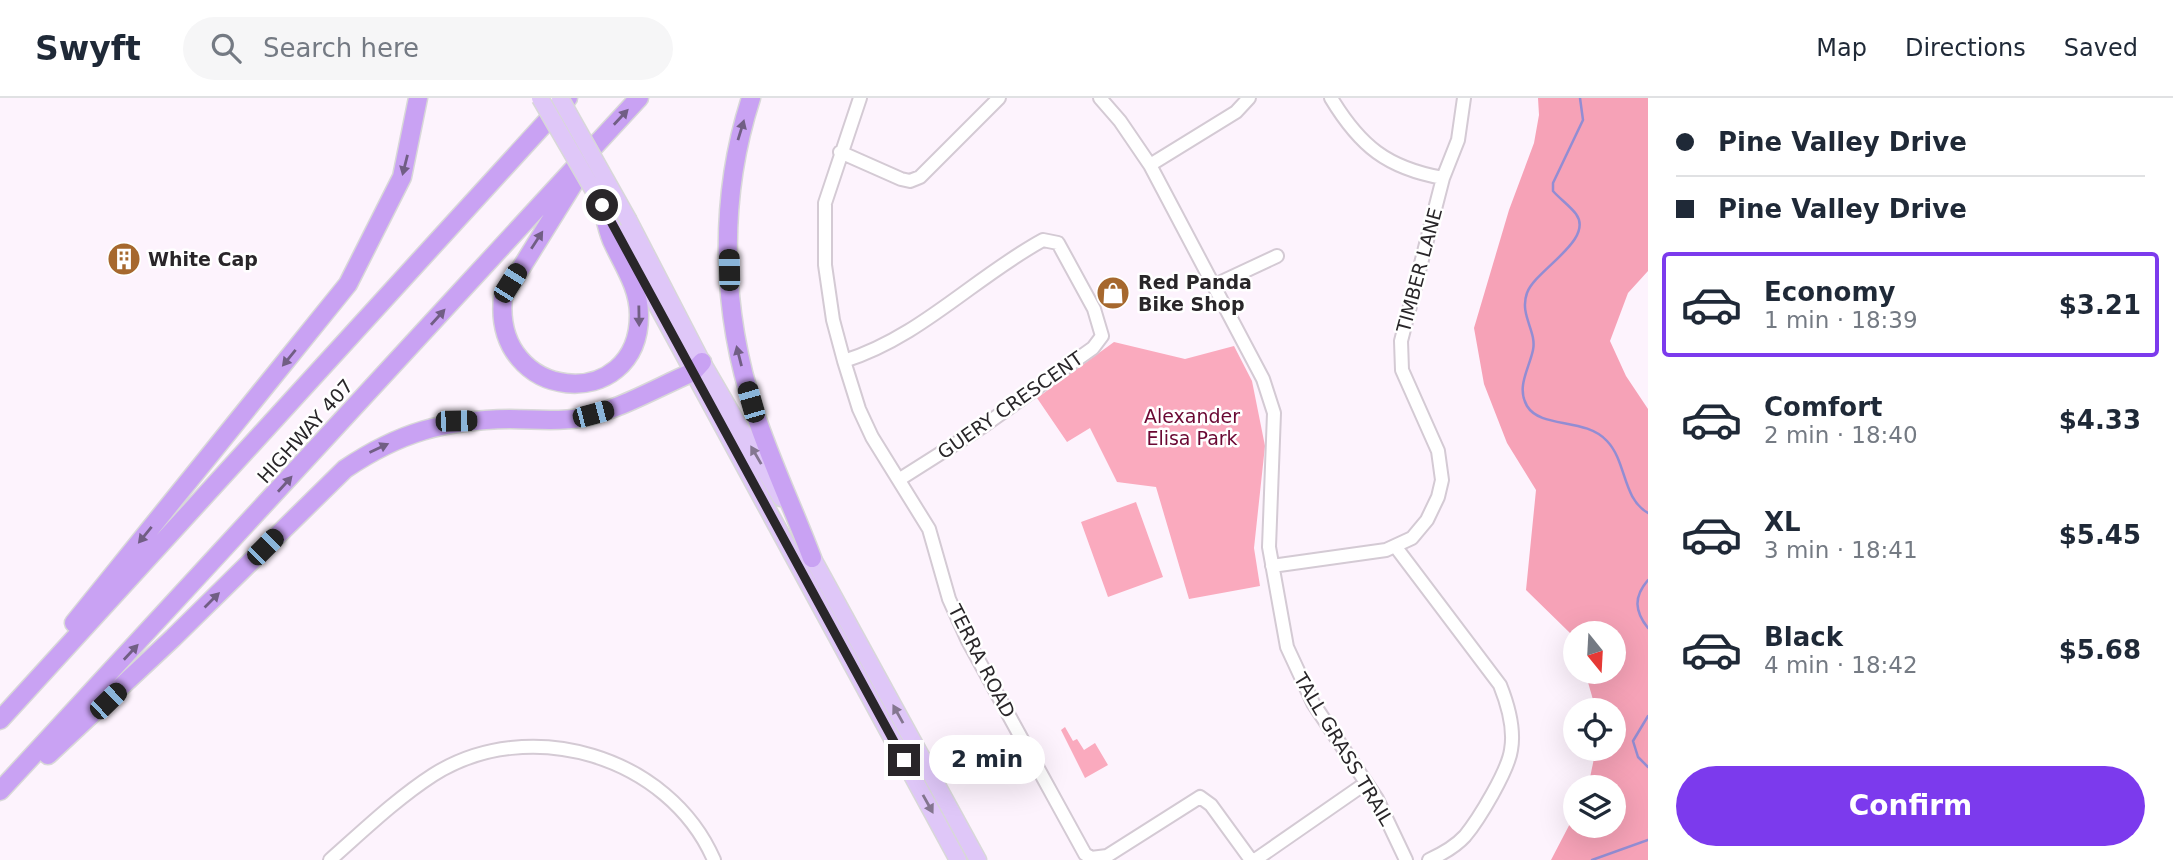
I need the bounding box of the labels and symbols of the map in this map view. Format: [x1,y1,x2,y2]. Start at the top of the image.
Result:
one-way arrow [613,108,629,126]
one-way arrow [736,119,747,140]
one-way arrow [399,154,410,176]
route start [586,189,618,221]
street label: TIMBER LANE [1392,205,1446,336]
one-way arrow [531,231,544,250]
building icon: White Cap [105,240,143,278]
place label: White Cap [148,248,258,270]
car [719,249,740,291]
car [490,260,531,306]
place label: Red Panda Bike Shop [1138,271,1252,315]
shop icon: Red Panda Bike Shop [1094,274,1132,312]
one-way arrow [633,306,644,328]
one-way arrow [430,309,446,326]
one-way arrow [733,344,744,366]
street label: GUERY CRESCENT [933,346,1087,463]
one-way arrow [282,350,297,367]
street label: HIGHWAY 407 [253,375,357,487]
car [736,379,767,425]
car [570,398,617,430]
park label: Alexander Elisa Park [1144,405,1240,449]
car [435,410,478,432]
one-way arrow [369,442,389,454]
one-way arrow [750,445,762,464]
one-way arrow [276,476,292,493]
car [243,525,288,569]
one-way arrow [138,526,153,543]
one-way arrow [203,592,219,609]
street label: TERRA ROAD [944,600,1020,721]
north arrow [1563,621,1626,684]
one-way arrow [123,643,139,661]
street label: TALL GRASS TRAIL [1289,668,1398,830]
car [86,679,131,723]
one-way arrow [892,704,904,724]
callout: 2 min [928,736,1044,784]
route end [888,744,920,776]
one-way arrow [922,795,934,814]

